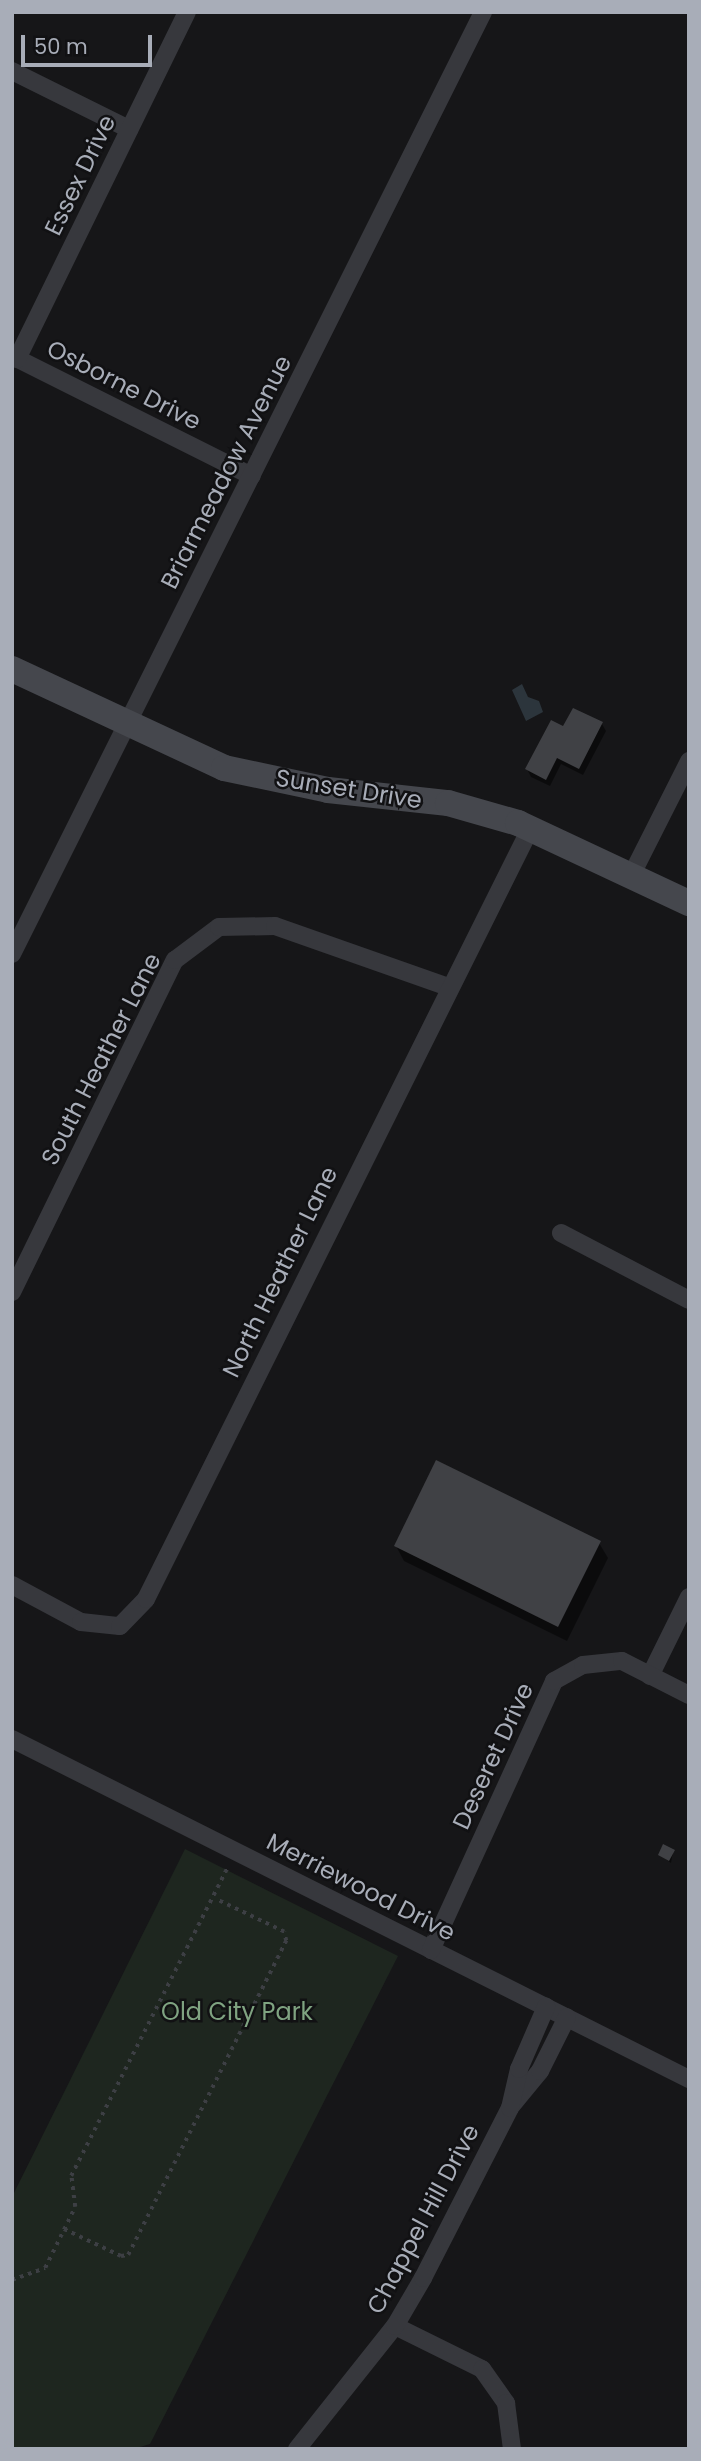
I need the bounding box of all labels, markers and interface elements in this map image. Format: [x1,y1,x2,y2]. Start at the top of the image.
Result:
scale bar [24,21,156,65]
text: 50 m [34,32,88,61]
street label: Essex Drive [38,110,122,240]
street label: Osborne Drive [42,334,206,436]
street label: Briarmeadow Avenue [155,350,297,594]
street label: Sunset Drive [274,763,424,815]
street label: South Heather Lane [35,948,167,1170]
street label: North Heather Lane [217,1162,343,1382]
street label: Deseret Drive [446,1678,540,1834]
street label: Merriewood Drive [262,1827,460,1947]
park label: Old City Park [161,1998,313,2026]
street label: Chappel Hill Drive [361,2119,485,2319]

